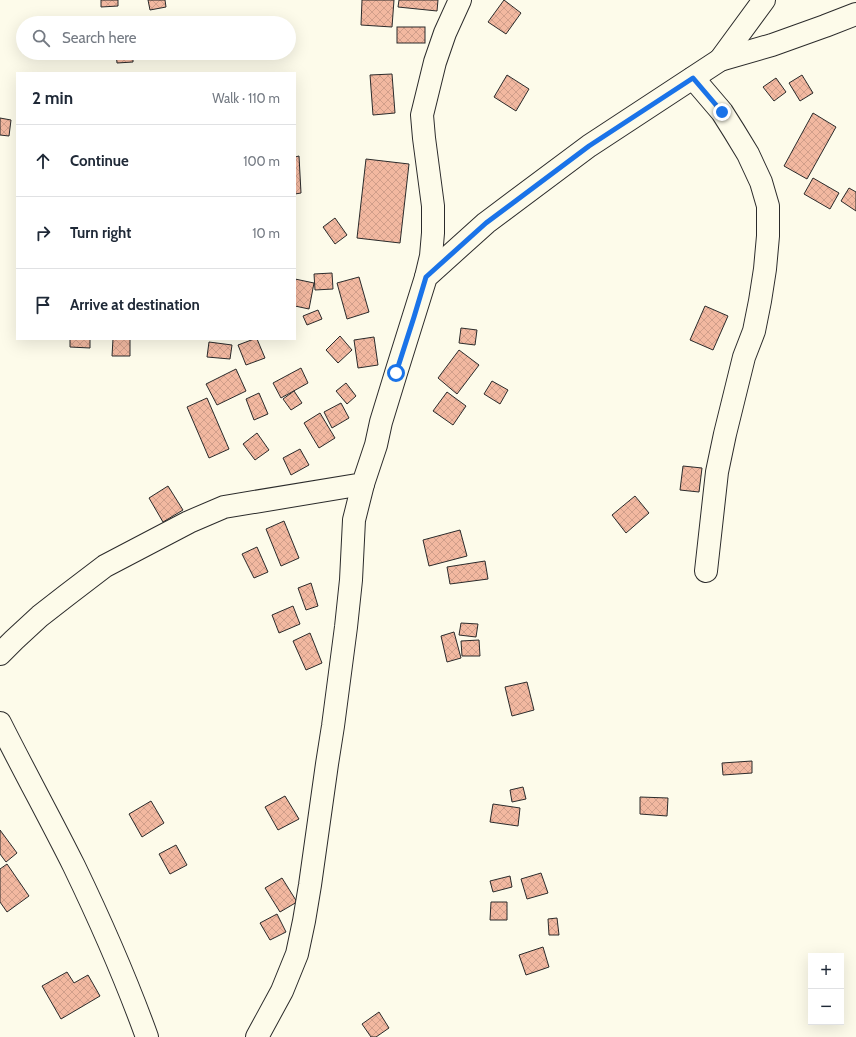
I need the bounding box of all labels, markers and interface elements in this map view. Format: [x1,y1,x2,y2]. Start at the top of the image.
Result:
search box [16,16,296,60]
icon: search [30,27,52,49]
text: Search here [62,29,137,47]
text: 2 min [32,88,73,108]
text: Walk · 110 m [212,90,280,106]
route end [713,103,731,121]
icon: ahead [32,150,54,172]
text: Continue [70,152,129,170]
text: 100 m [243,153,280,169]
icon: right [32,222,54,244]
text: Turn right [70,224,131,242]
text: 10 m [252,225,280,241]
icon: arrive [32,294,54,316]
text: Arrive at destination [70,296,200,314]
route start [387,364,405,382]
map controls [808,953,844,1025]
button: + [808,953,844,989]
button: − [808,989,844,1025]

